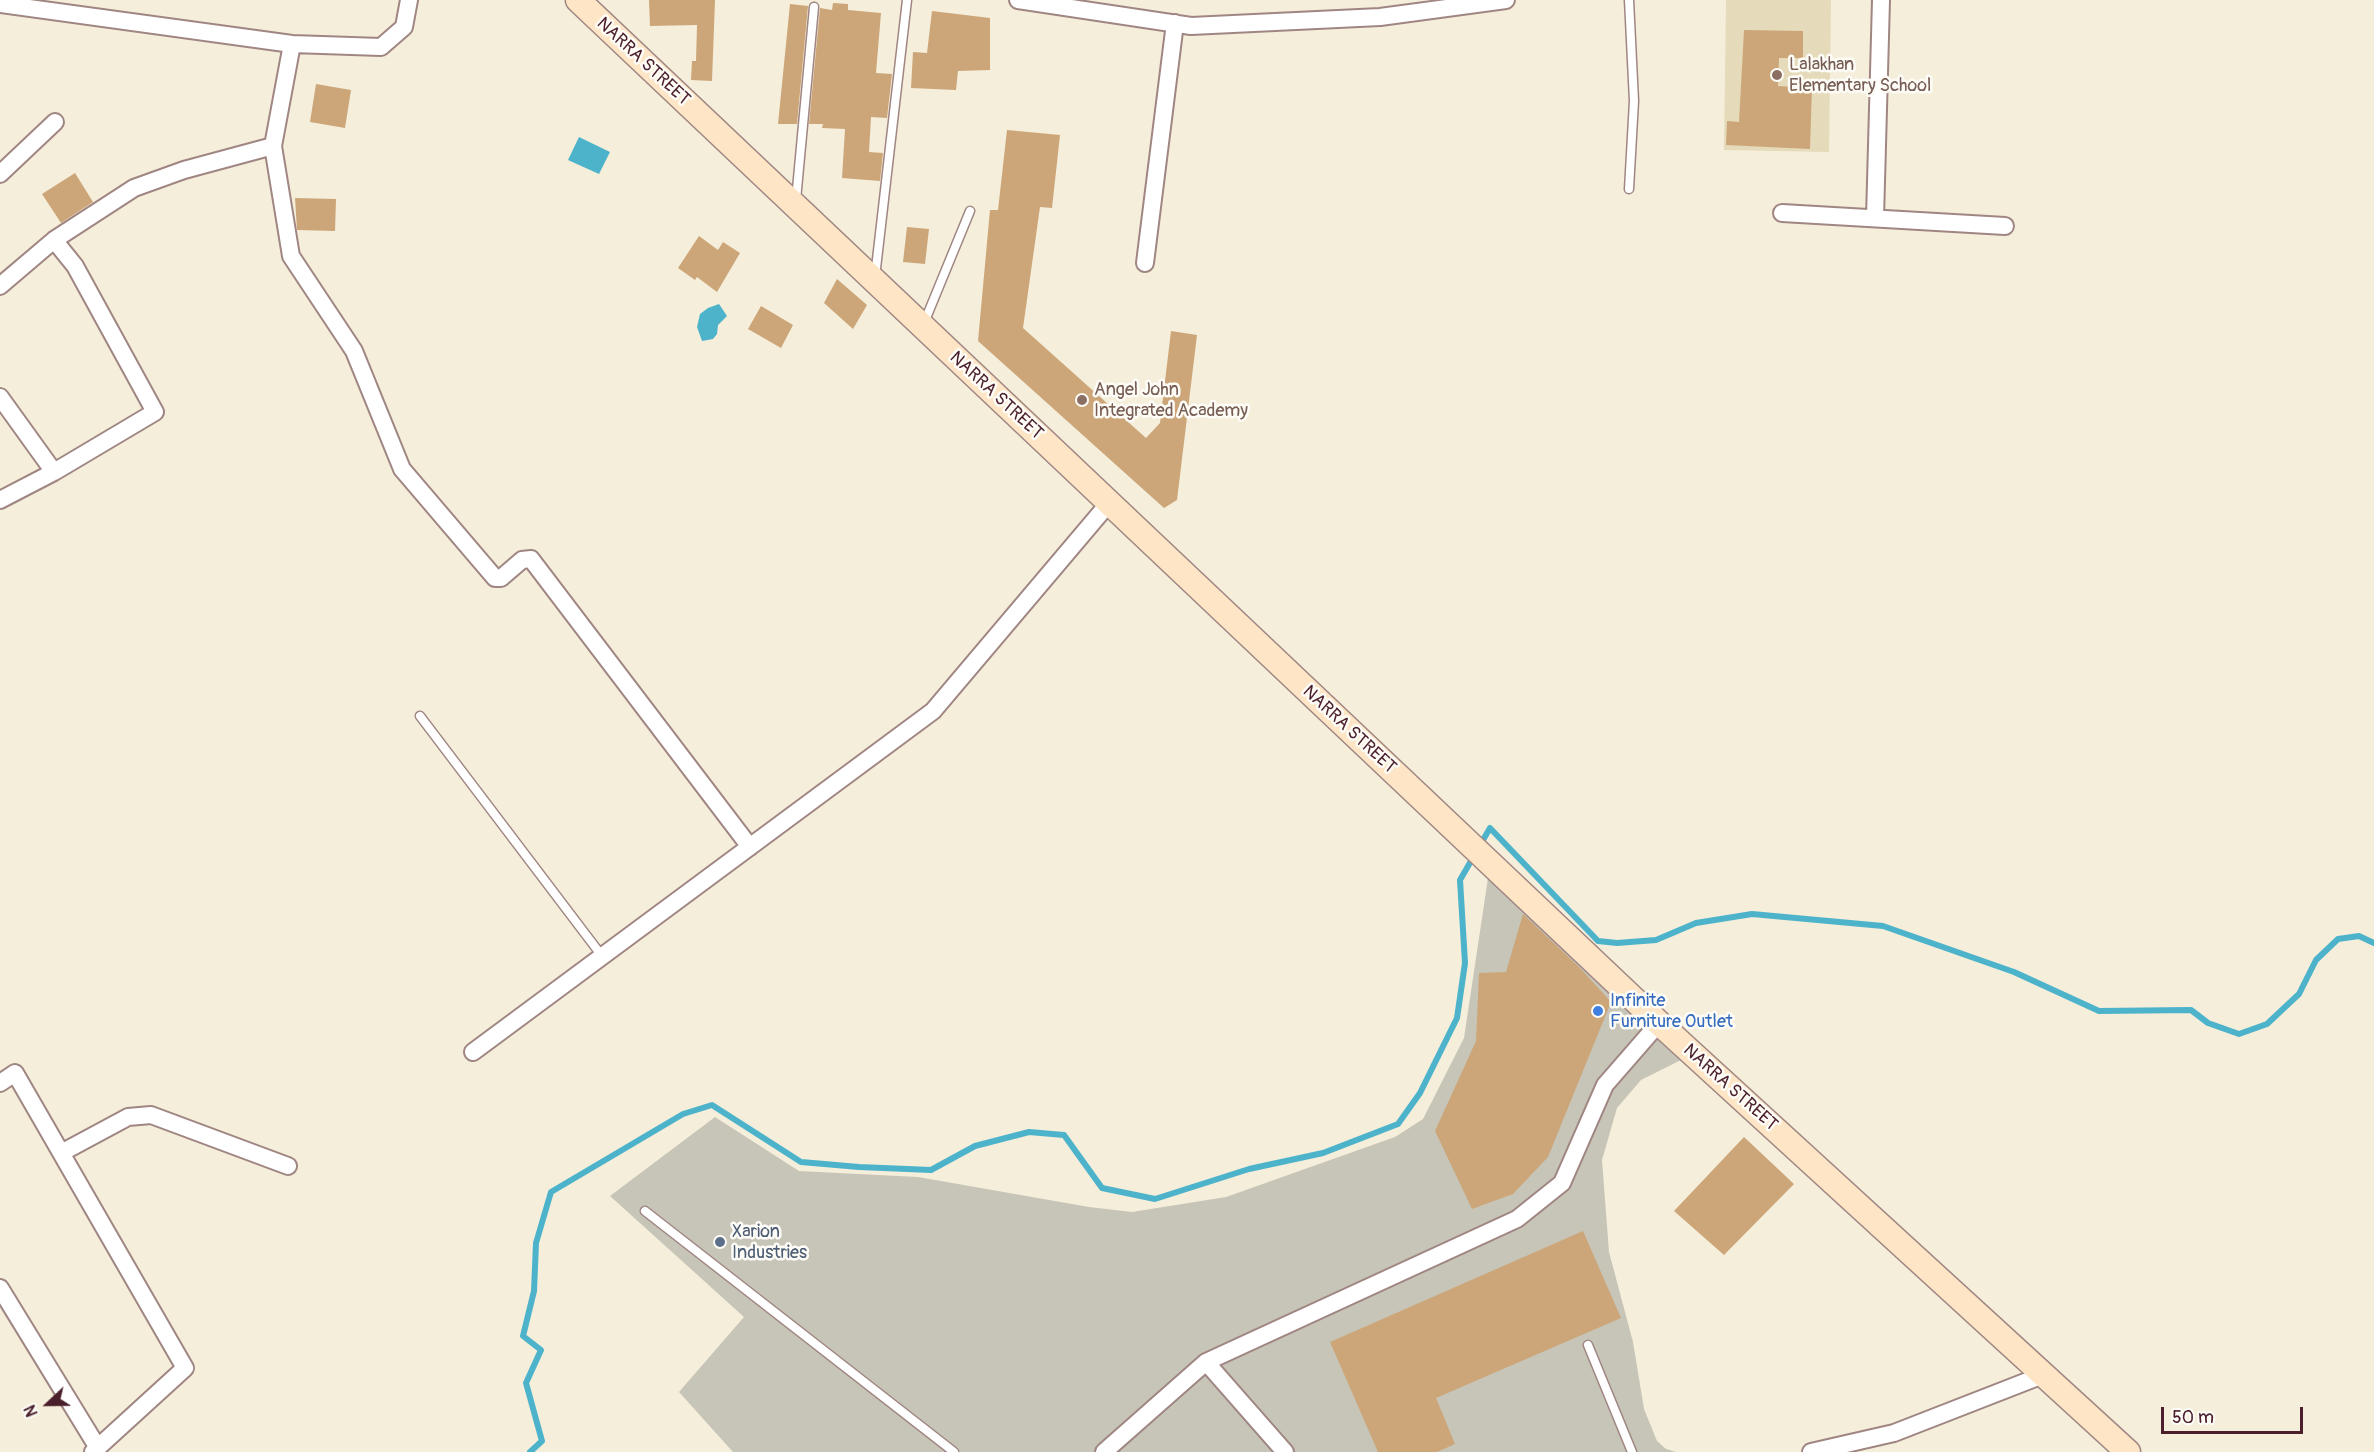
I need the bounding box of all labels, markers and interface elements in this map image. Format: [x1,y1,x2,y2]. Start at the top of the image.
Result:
street label: NARRA STREET [592,13,694,111]
place label: Lalakhan Elementary School [1789,54,1931,97]
marker: Lalakhan Elementary School [1770,68,1784,82]
street label: NARRA STREET [945,347,1047,445]
place label: Angel John Integrated Academy [1094,379,1248,422]
marker: Angel John Integrated Academy [1075,393,1089,407]
street label: NARRA STREET [1298,681,1400,779]
place label: Infinite Furniture Outlet [1610,990,1733,1032]
marker: Infinite Furniture Outlet [1591,1004,1605,1018]
street label: NARRA STREET [1678,1040,1782,1136]
place label: Xarion Industries [732,1221,807,1264]
marker: Xarion Industries [713,1235,727,1249]
north arrow [18,1374,78,1434]
scale bar [2164,1395,2306,1433]
text: N [20,1402,43,1420]
text: 50 m [2172,1406,2214,1429]

